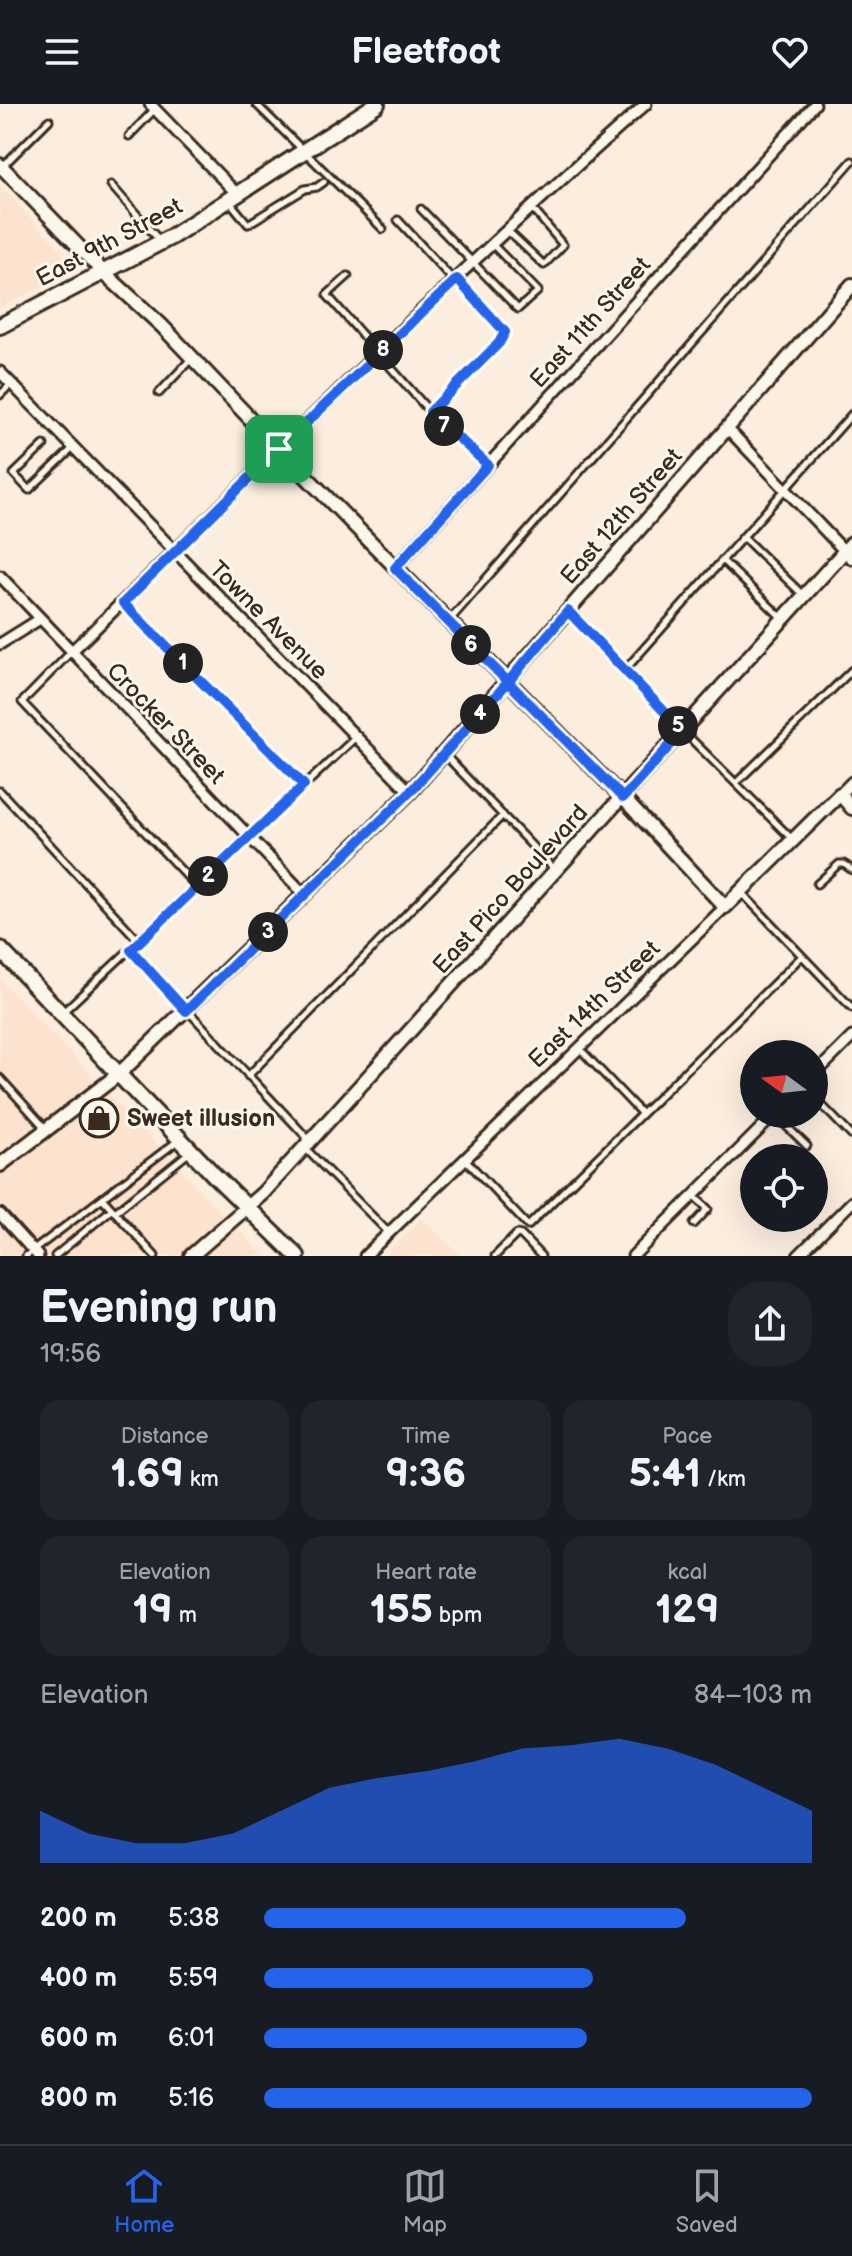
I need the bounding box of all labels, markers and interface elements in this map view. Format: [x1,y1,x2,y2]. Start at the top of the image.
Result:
icon: menu [40,30,84,74]
icon: heart [768,30,812,74]
text: Fleetfoot [351,31,501,74]
street label: East 9th Street [31,191,188,293]
street label: East 11th Street [524,250,657,394]
pin: 8 [363,330,403,370]
text: 8 [376,336,390,363]
pin: 7 [424,406,464,446]
text: 7 [438,412,450,439]
pin [245,415,313,483]
icon: arrive [257,427,301,471]
street label: East 12th Street [554,442,689,590]
street label: Towne Avenue [203,555,334,686]
pin: 6 [451,625,491,665]
text: 6 [464,631,478,658]
pin: 1 [163,643,203,683]
text: 1 [178,649,188,676]
street label: Crocker Street [100,657,231,791]
pin: 4 [460,694,500,734]
text: 4 [474,700,486,727]
pin: 5 [658,706,698,746]
text: 5 [672,712,684,739]
street label: East Pico Boulevard [427,799,594,980]
pin: 2 [188,856,228,896]
text: 2 [201,862,215,889]
pin: 3 [248,912,288,952]
text: 3 [262,918,274,945]
street label: East 14th Street [523,934,667,1074]
north arrow [740,1040,828,1128]
map controls [740,1040,828,1232]
shop icon: Sweet illusion [78,1097,120,1139]
place label: Sweet illusion [127,1104,275,1133]
button: locate [740,1144,828,1232]
text: Evening run [40,1282,277,1335]
button: share [728,1282,812,1366]
text: 19:56 [40,1339,101,1370]
text: Distance [121,1423,209,1450]
text: Time [402,1423,450,1450]
text: Pace [662,1423,712,1450]
text: 1.69 [111,1450,184,1498]
text: 9:36 [386,1450,466,1498]
text: 5:41 [629,1450,701,1498]
text: km [184,1466,219,1493]
text: /km [701,1466,746,1493]
text: Elevation [119,1559,211,1586]
text: Heart rate [375,1559,477,1586]
text: kcal [668,1559,707,1586]
text: 19 [132,1586,173,1634]
text: 155 [370,1586,433,1634]
text: 129 [655,1586,719,1634]
text: m [173,1602,197,1629]
text: bpm [433,1602,482,1629]
text: Elevation [40,1680,148,1711]
text: 84–103 m [694,1680,812,1711]
text: 200 m [40,1903,117,1934]
text: 5:38 [168,1903,219,1934]
text: 400 m [40,1963,117,1994]
text: 5:59 [168,1963,218,1994]
text: 600 m [40,2023,117,2054]
text: 6:01 [168,2023,215,2054]
text: 800 m [40,2083,117,2114]
text: 5:16 [168,2083,214,2114]
tab: Home [114,2164,174,2239]
tab: Map [403,2164,447,2239]
tab: Saved [676,2164,738,2239]

